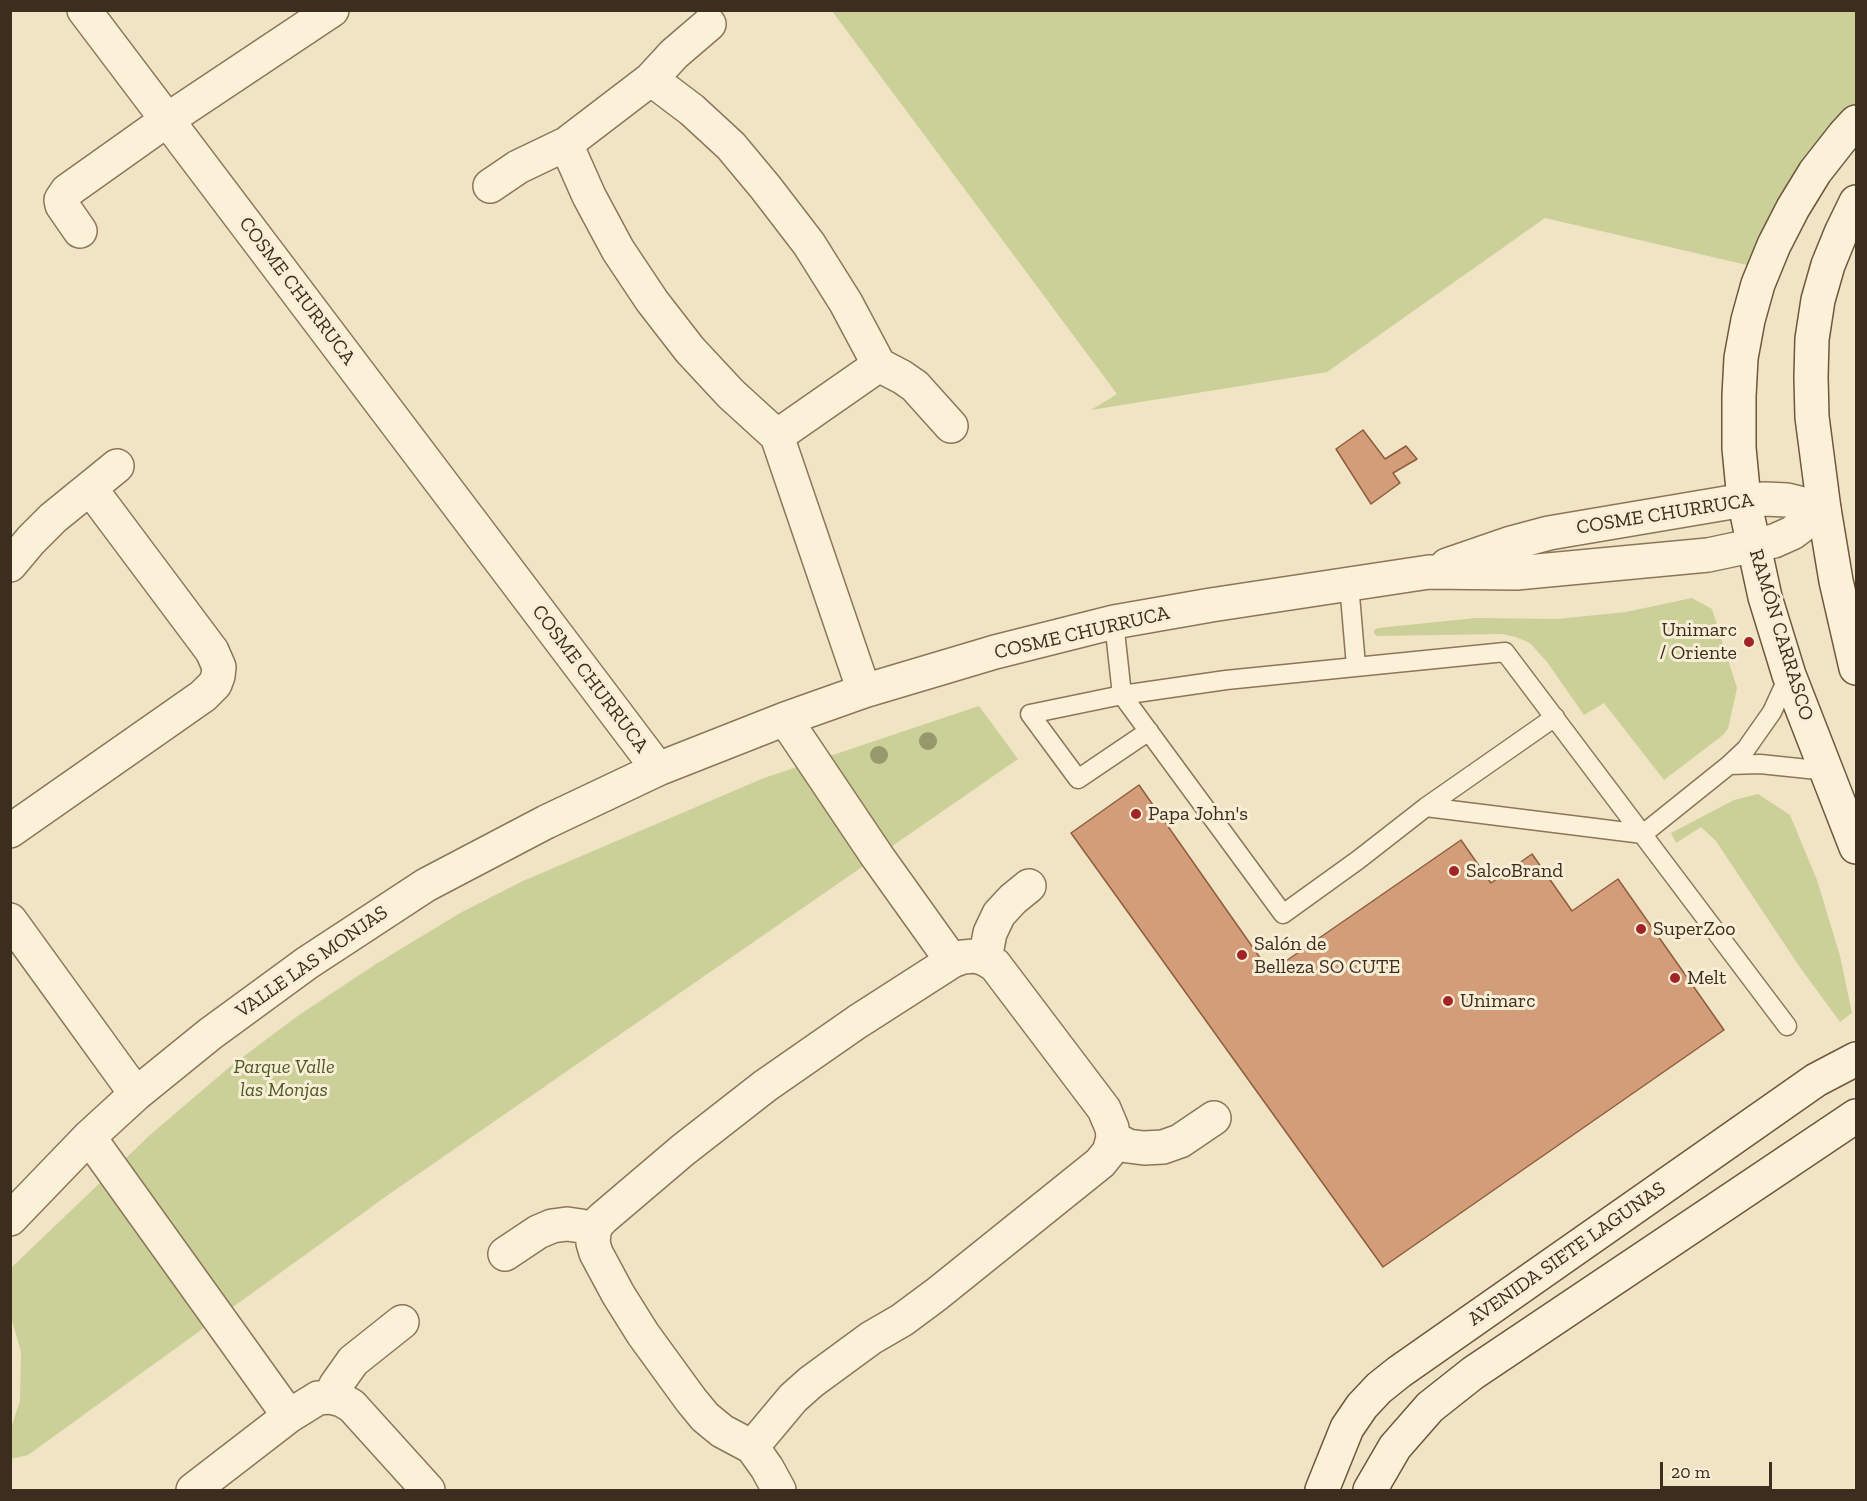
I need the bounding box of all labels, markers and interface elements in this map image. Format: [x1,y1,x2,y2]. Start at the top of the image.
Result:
street label: COSME CHURRUCA [234,212,360,370]
street label: COSME CHURRUCA [1575,488,1755,540]
street label: RAMÓN CARRASCO [1744,546,1818,724]
street label: COSME CHURRUCA [527,600,653,758]
street label: COSME CHURRUCA [992,601,1172,665]
place label: Unimarc / Oriente [1659,618,1737,665]
marker: Unimarc / Oriente [1742,635,1756,649]
place label: Papa John's [1148,802,1248,826]
marker: Papa John's [1129,807,1143,821]
place label: SalcoBrand [1466,859,1563,883]
marker: SalcoBrand [1447,864,1461,878]
street label: VALLE LAS MONJAS [231,901,393,1023]
place label: SuperZoo [1653,917,1736,941]
marker: SuperZoo [1634,922,1648,936]
place label: Salón de Belleza SO CUTE [1254,932,1400,979]
marker: Salón de Belleza SO CUTE [1235,948,1249,962]
place label: Melt [1687,966,1726,990]
marker: Melt [1668,971,1682,985]
place label: Unimarc [1460,989,1535,1013]
marker: Unimarc [1441,994,1455,1008]
park label: Parque Valle las Monjas [233,1055,335,1102]
street label: AVENIDA SIETE LAGUNAS [1464,1177,1670,1331]
scale bar [1663,1450,1776,1488]
text: 20 m [1671,1461,1710,1483]

